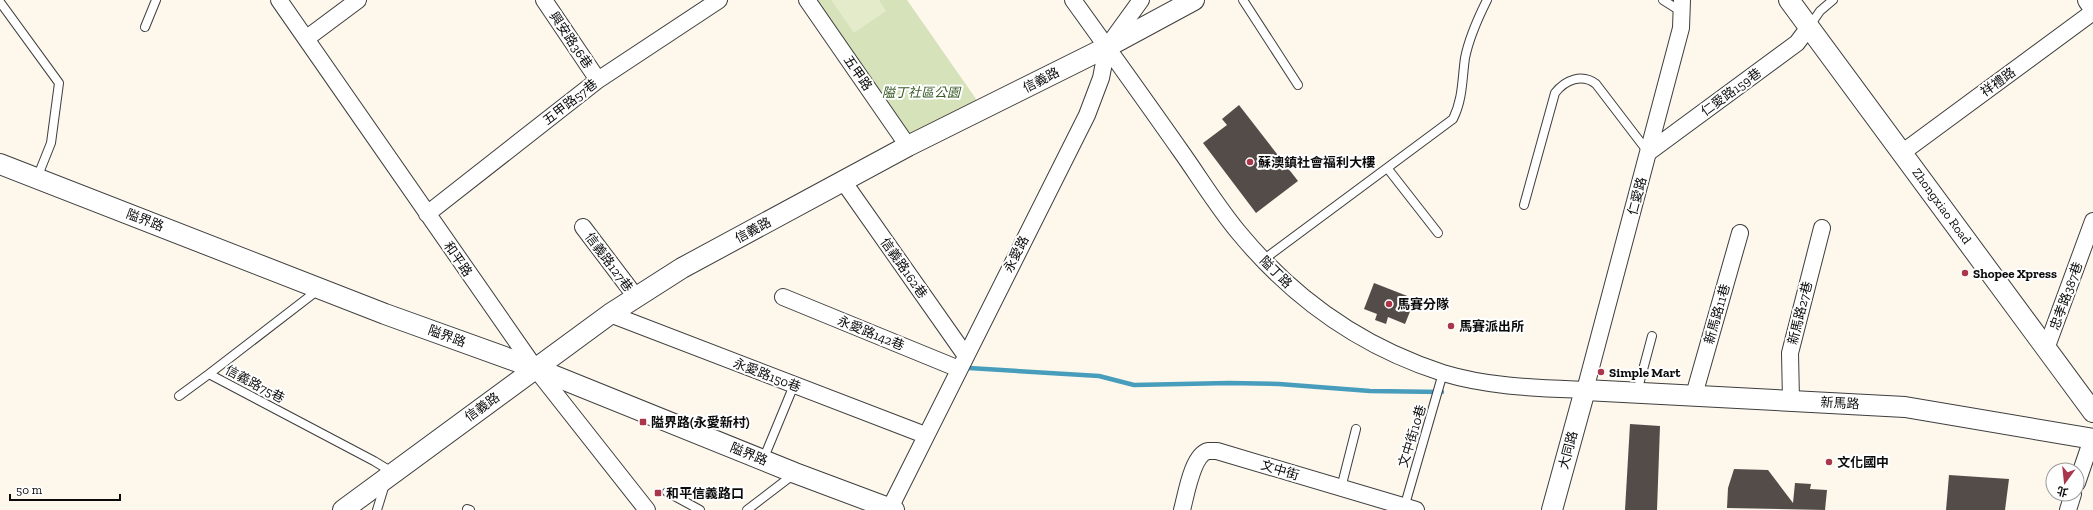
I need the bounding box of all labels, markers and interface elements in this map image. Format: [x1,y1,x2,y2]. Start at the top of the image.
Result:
street label: 興安路36巷 [547,9,595,71]
street label: 五甲路 [841,53,875,93]
street label: 信義路 [1020,64,1062,96]
street label: 祥禮路 [1978,64,2018,100]
street label: 仁愛路159巷 [1698,65,1764,119]
street label: 五甲路57巷 [540,76,600,128]
park label: 隘丁社區公園 [882,85,962,100]
place label: 蘇澳鎮社會福利大樓 [1258,155,1375,170]
marker: 蘇澳鎮社會福利大樓 [1245,157,1255,167]
street label: Zhongxiao Road [1909,165,1975,247]
street label: 仁愛路 [1625,175,1649,217]
street label: 隘界路 [124,206,166,234]
street label: 信義路 [732,214,774,246]
street label: 信義路127巷 [582,230,636,294]
street label: 永愛路 [1000,233,1032,275]
street label: 信義路162巷 [878,235,930,301]
street label: 和平路 [441,239,475,279]
street label: 隘丁路 [1257,253,1295,291]
street label: 忠孝路387巷 [2047,260,2085,332]
place label: Shopee Xpress [1973,266,2057,281]
marker: Shopee Xpress [1960,268,1970,278]
street label: 新馬路27巷 [1785,280,1815,346]
street label: 新馬路11巷 [1701,282,1733,346]
place label: 馬賽分隊 [1397,297,1449,312]
marker: 馬賽分隊 [1384,299,1394,309]
street label: 永愛路142巷 [835,313,907,353]
place label: 馬賽派出所 [1459,319,1524,334]
marker: 馬賽派出所 [1446,321,1456,331]
street label: 隘界路 [426,322,468,350]
street label: 永愛路150巷 [731,355,803,395]
street label: 信義路75巷 [223,362,287,406]
place label: Simple Mart [1609,365,1681,380]
marker: Simple Mart [1596,367,1606,377]
street label: 信義路 [462,389,502,425]
street label: 新馬路 [1820,394,1860,412]
street label: 文中街10巷 [1395,403,1429,469]
place label: 隘界路(永愛新村) [651,415,750,430]
marker: 隘界路(永愛新村) [638,417,648,427]
street label: 大同路 [1556,429,1580,471]
street label: 隘界路 [728,440,770,468]
place label: 文化國中 [1837,455,1889,470]
street label: 文中街 [1259,457,1301,483]
marker: 文化國中 [1824,457,1834,467]
north arrow [2045,462,2085,502]
scale bar [10,476,120,502]
text: 50 m [16,483,43,497]
text: 北 [2056,483,2070,499]
place label: 和平信義路口 [666,486,744,501]
marker: 和平信義路口 [653,488,663,498]

